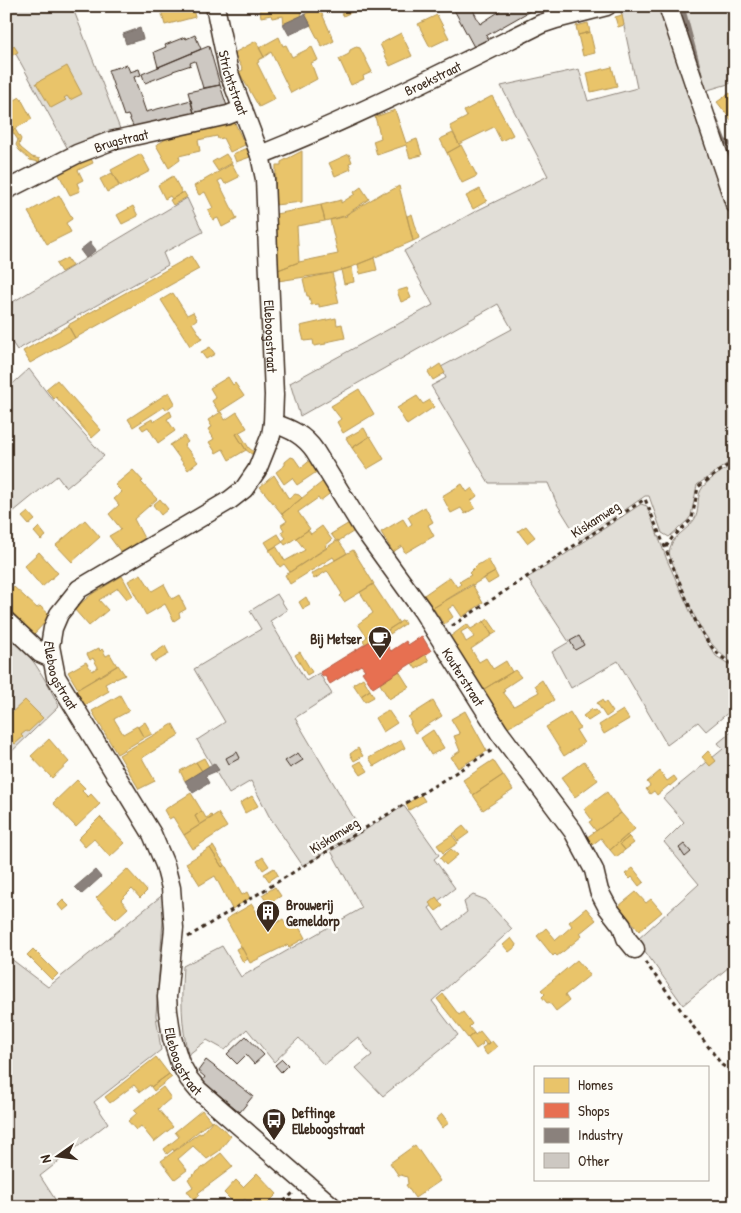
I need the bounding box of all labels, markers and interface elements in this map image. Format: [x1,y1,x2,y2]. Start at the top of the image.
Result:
street label: Strichtstraat [215,48,254,118]
street label: Broekstraat [401,56,464,99]
street label: Brugstraat [91,123,150,156]
street label: Elleboogstraat [261,300,283,373]
street label: Kiskamweg [567,496,624,543]
cafe icon: Bij Metser [367,625,393,659]
place label: Bij Metser [310,629,363,649]
street label: Elleboogstraat [40,640,83,713]
street label: Kouterstraat [438,644,490,710]
street label: Kiskamweg [306,812,363,858]
place label: Brouwerij Gemeldorp [286,895,341,932]
building icon: Brouwerij Gemeldorp [255,899,281,933]
street label: Elleboogstraat [161,1026,207,1100]
legend [534,1066,708,1180]
text: Homes [578,1074,613,1095]
text: Shops [578,1100,610,1121]
place label: Deftinge Elleboogstraat [292,1103,366,1140]
bus stop icon: Deftinge Elleboogstraat [261,1107,287,1141]
text: Industry [578,1124,623,1145]
north arrow [32,1130,82,1180]
text: Other [578,1150,610,1171]
text: N [35,1153,55,1165]

